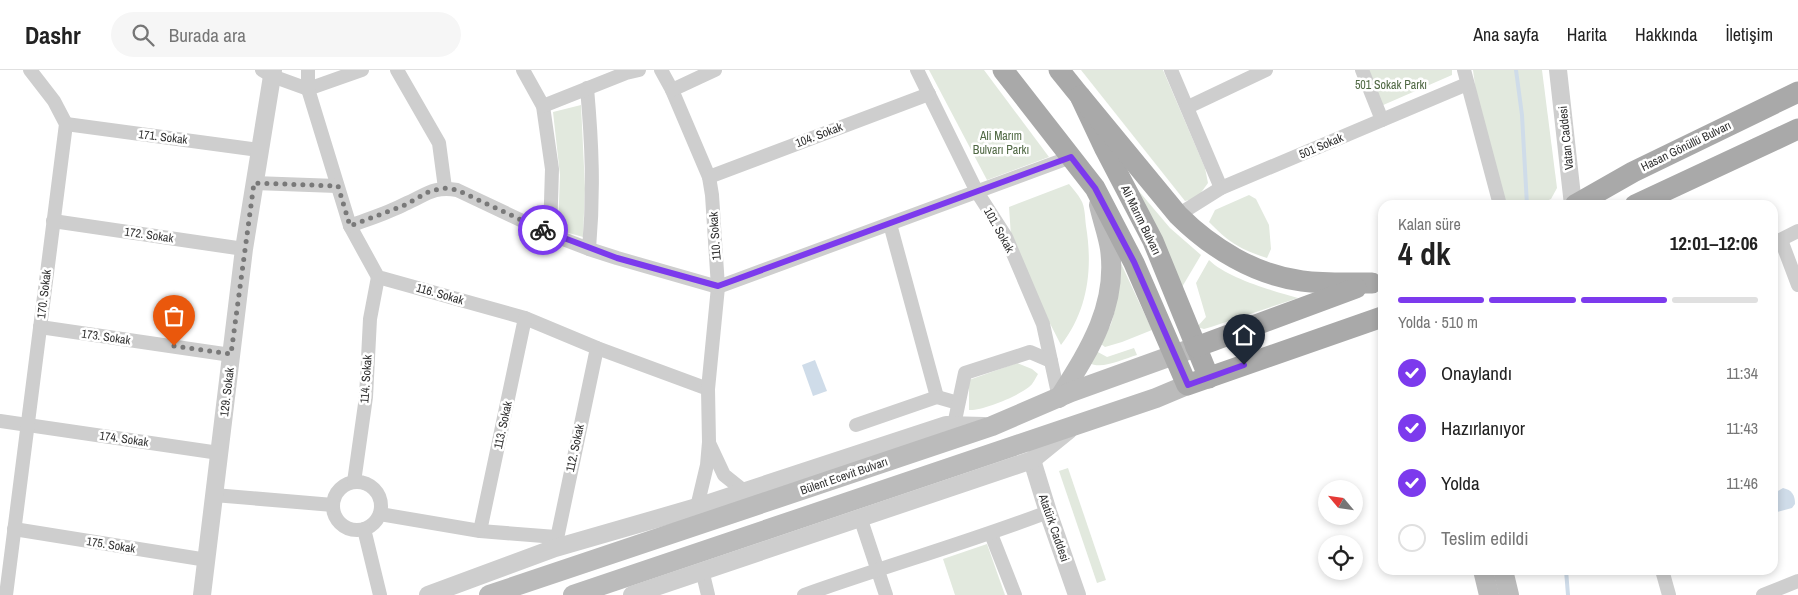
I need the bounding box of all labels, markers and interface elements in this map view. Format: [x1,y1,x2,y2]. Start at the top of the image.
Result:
search box [111,12,461,57]
text: Dashr [25,19,81,51]
icon: search [129,21,157,49]
text: Burada ara [169,22,246,48]
text: Ana sayfa [1473,22,1539,47]
text: Harita [1567,22,1607,47]
text: Hakkında [1635,22,1697,47]
text: İletişim [1725,22,1773,47]
park label: 501 Sokak Parkı [1355,77,1427,93]
street label: Vatan Caddesi [1555,105,1577,171]
street label: Hasan Gönüllü Bulvarı [1638,117,1734,175]
street label: 104. Sokak [793,119,845,151]
street label: 171. Sokak [138,126,188,148]
park label: Ali Marım Bulvarı Parkı [973,128,1029,158]
street label: 501 Sokak [1296,130,1346,162]
street label: Ali Marım Bulvarı [1117,182,1165,257]
courier [518,205,568,255]
street label: 101. Sokak [980,205,1018,255]
street label: 110. Sokak [705,211,725,261]
text: Kalan süre [1398,213,1461,235]
icon: bike [529,216,557,244]
street label: 172. Sokak [124,224,175,246]
text: 12:01–12:06 [1670,230,1758,256]
text: 4 dk [1398,232,1451,275]
street label: 170. Sokak [33,269,55,319]
street label: 116. Sokak [414,280,466,308]
pin [153,295,195,346]
icon: bag [160,302,188,330]
text: Yolda · 510 m [1398,311,1478,333]
pin [1223,314,1265,365]
icon: home [1230,321,1258,349]
street label: 173. Sokak [81,326,132,348]
street label: 114. Sokak [356,354,376,404]
icon: check [1398,359,1426,387]
text: Onaylandı [1441,360,1512,386]
text: 11:34 [1726,362,1758,384]
street label: 129. Sokak [216,367,238,417]
street label: 113. Sokak [490,400,516,450]
icon: check [1398,414,1426,442]
text: Hazırlanıyor [1441,415,1525,441]
text: 11:43 [1726,417,1758,439]
street label: 112. Sokak [562,423,588,473]
street label: 174. Sokak [99,428,150,450]
street label: Bülent Ecevit Bulvarı [798,454,890,498]
icon: check [1398,469,1426,497]
text: Yolda [1441,470,1480,496]
text: 11:46 [1726,472,1758,494]
north arrow [1318,480,1362,525]
map controls [1318,480,1363,580]
street label: Atatürk Caddesi [1035,491,1073,564]
text: Teslim edildi [1441,525,1528,551]
street label: 175. Sokak [85,533,137,557]
button: locate [1318,535,1363,580]

